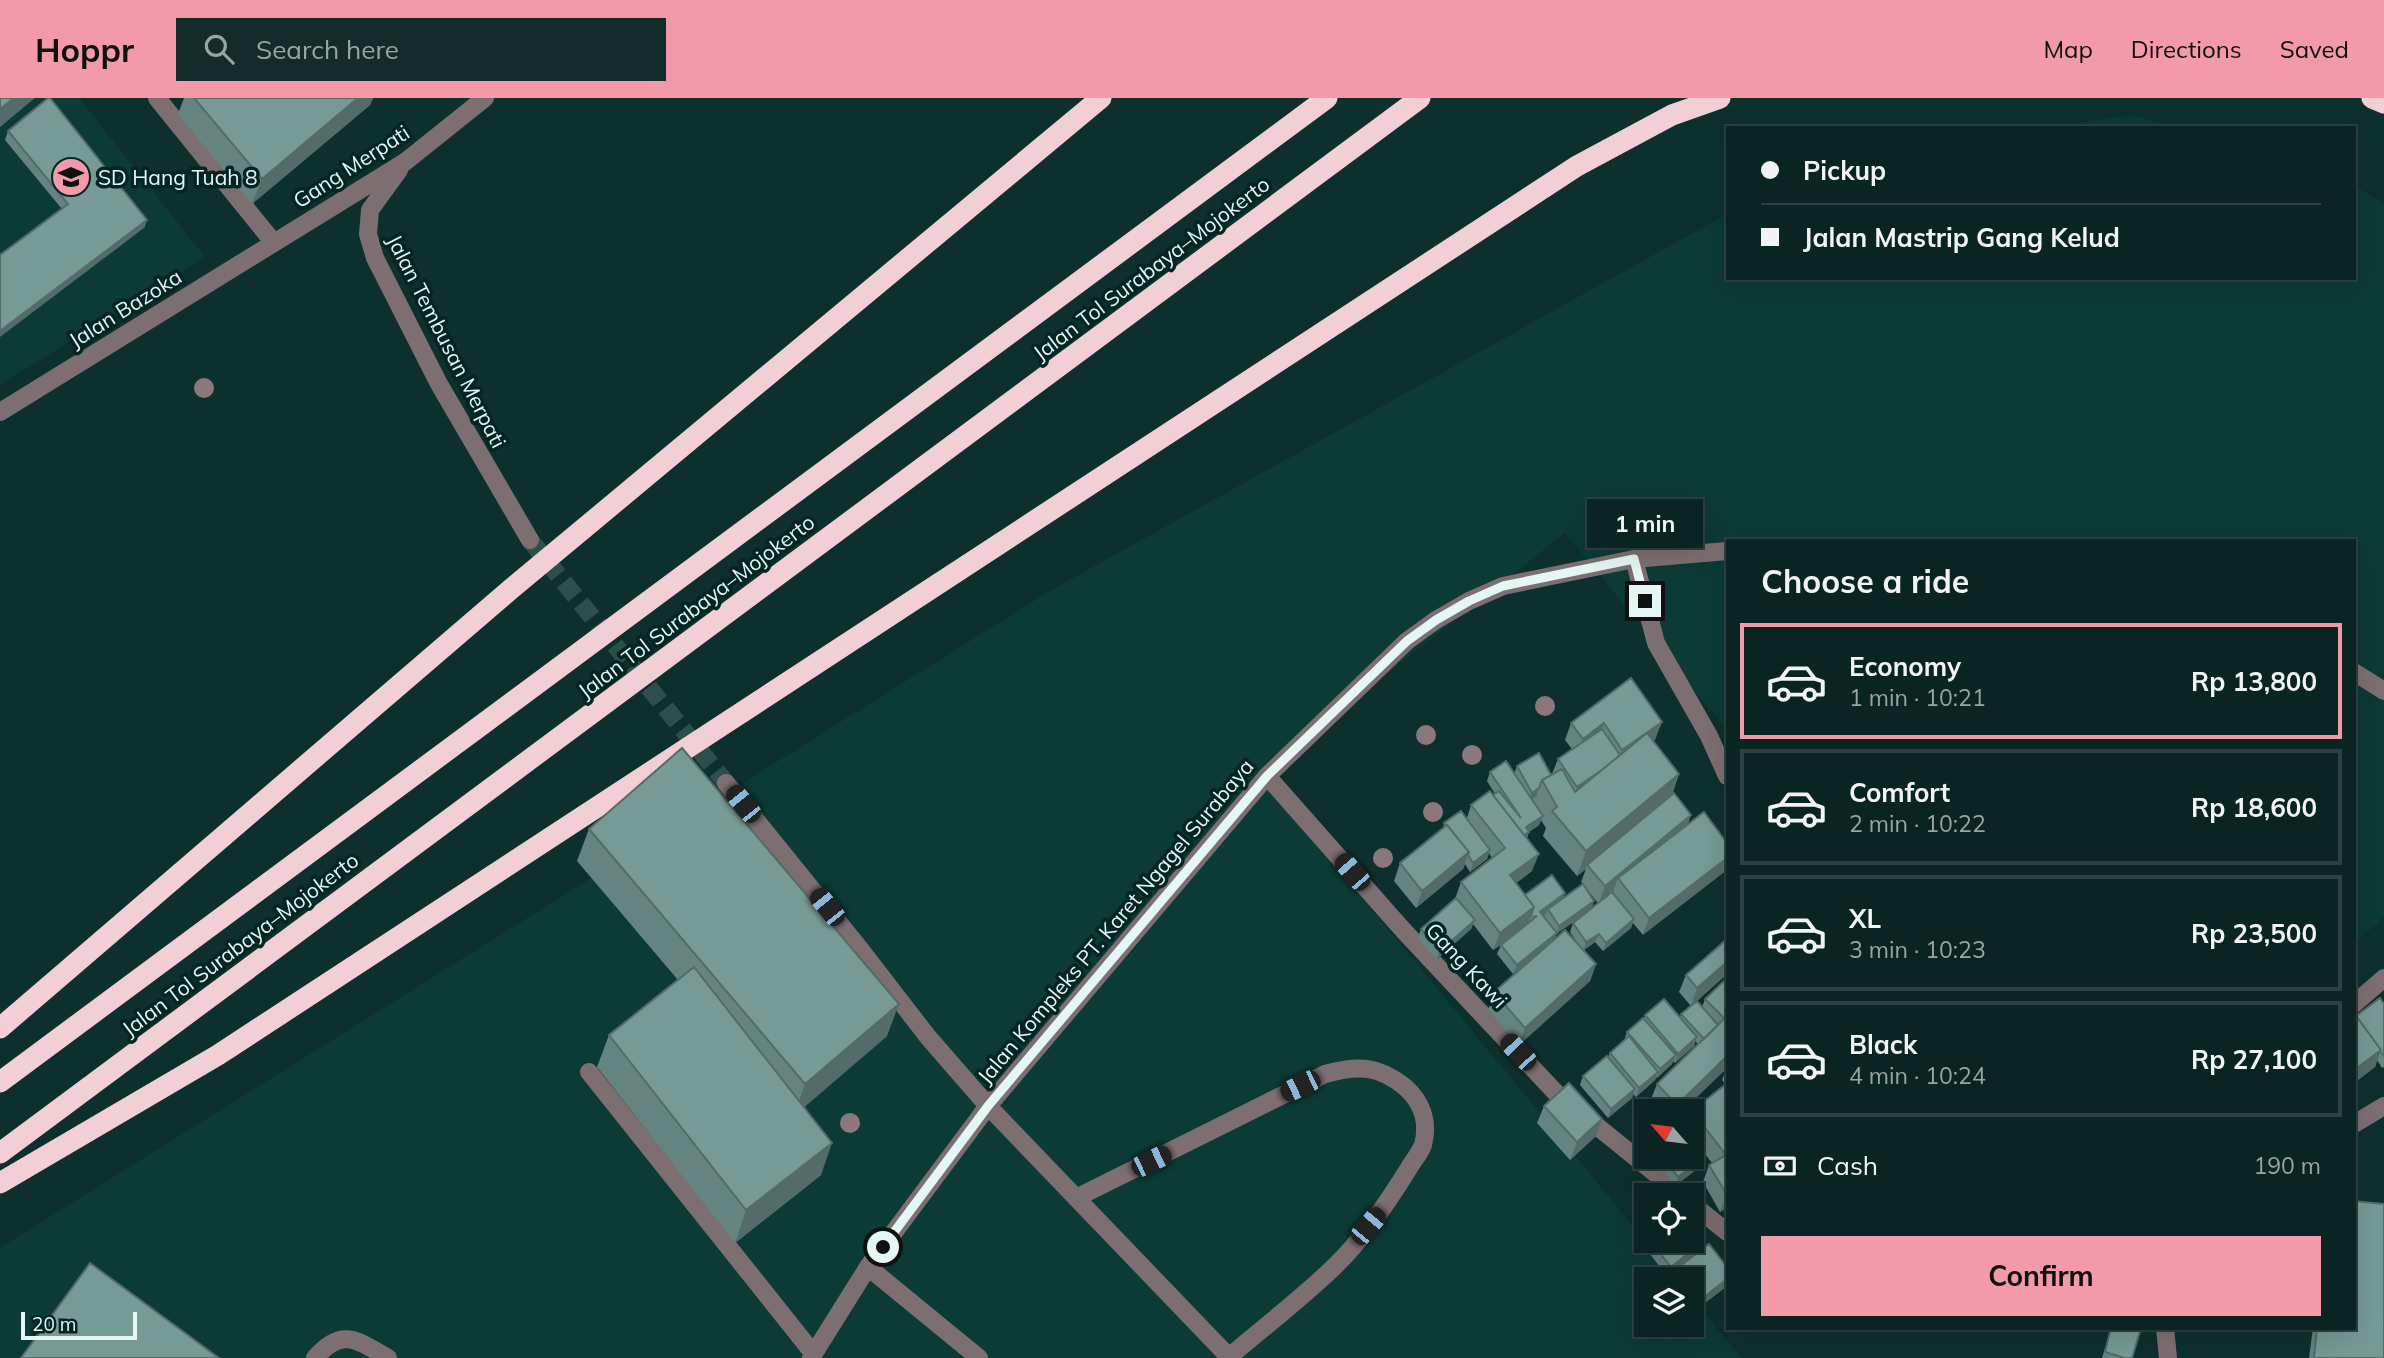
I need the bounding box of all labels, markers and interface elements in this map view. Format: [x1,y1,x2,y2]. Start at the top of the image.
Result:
search box [176,18,666,81]
text: Hoppr [35,29,134,70]
icon: search [200,30,238,68]
text: Search here [256,33,399,66]
text: Map [2043,34,2093,64]
text: Directions [2131,34,2242,64]
text: Saved [2280,34,2349,64]
street label: Gang Merpati [288,119,414,213]
text: Pickup [1803,154,1886,187]
school or university icon: SD Hang Tuah 8 [50,156,92,198]
place label: SD Hang Tuah 8 [98,164,258,190]
street label: Jalan Tol Surabaya–Mojokerto [1028,171,1274,365]
text: Jalan Mastrip Gang Kelud [1803,221,2120,254]
street label: Jalan Tembusan Merpati [382,230,512,452]
street label: Jalan Bazoka [64,263,186,353]
callout: 1 min [1587,500,1703,548]
street label: Jalan Tol Surabaya–Mojokerto [573,509,819,703]
text: 1 min [1615,509,1675,538]
text: Choose a ride [1761,561,1969,601]
route end [1629,585,1661,617]
icon: car [1765,650,1828,713]
text: Economy [1849,650,1961,683]
text: Rp 13,800 [2191,665,2317,698]
text: 1 min · 10:21 [1849,683,1986,712]
street label: Jalan Kompleks PT. Karet Ngagel Surabaya [971,753,1259,1089]
icon: car [1765,776,1828,839]
text: Comfort [1849,776,1950,809]
car [722,781,765,827]
text: Rp 18,600 [2191,791,2317,824]
text: 2 min · 10:22 [1849,809,1986,838]
street label: Jalan Tol Surabaya–Mojokerto [117,847,363,1041]
car [1331,849,1374,895]
car [806,884,849,930]
icon: car [1765,902,1828,965]
text: XL [1849,902,1881,935]
street label: Gang Kawi [1421,917,1513,1013]
text: Rp 23,500 [2191,917,2317,950]
text: 3 min · 10:23 [1849,935,1986,964]
icon: car [1765,1028,1828,1091]
text: Black [1849,1028,1917,1061]
car [1496,1029,1541,1075]
text: Rp 27,100 [2191,1043,2317,1076]
text: 4 min · 10:24 [1849,1061,1986,1090]
car [1277,1067,1324,1105]
north arrow [1634,1099,1704,1169]
map controls [1634,1099,1704,1337]
car [1128,1142,1175,1180]
icon: cash [1761,1147,1799,1185]
text: Cash [1817,1149,1878,1182]
text: 190 m [2253,1151,2321,1180]
button: locate [1634,1183,1704,1253]
car [1347,1203,1390,1249]
route start [867,1231,899,1263]
button: Confirm [1761,1236,2321,1316]
button: layers [1634,1267,1704,1337]
scale bar [21,1309,136,1341]
text: 20 m [32,1312,76,1336]

